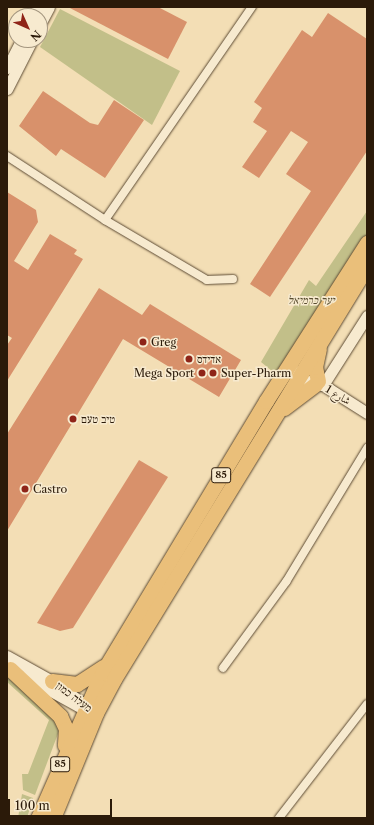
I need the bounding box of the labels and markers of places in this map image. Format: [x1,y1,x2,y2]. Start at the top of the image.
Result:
place label: Greg [151,335,176,349]
marker: Greg [138,337,148,347]
place label: אדידס [197,352,221,366]
marker: אדידס [184,354,194,364]
place label: Mega Sport [134,366,194,380]
place label: Super-Pharm [221,366,291,380]
marker: Mega Sport [197,368,207,378]
marker: Super-Pharm [208,368,218,378]
place label: טיב טעם [81,412,115,426]
marker: טיב טעם [68,414,78,424]
place label: Castro [33,482,67,496]
marker: Castro [20,484,30,494]

